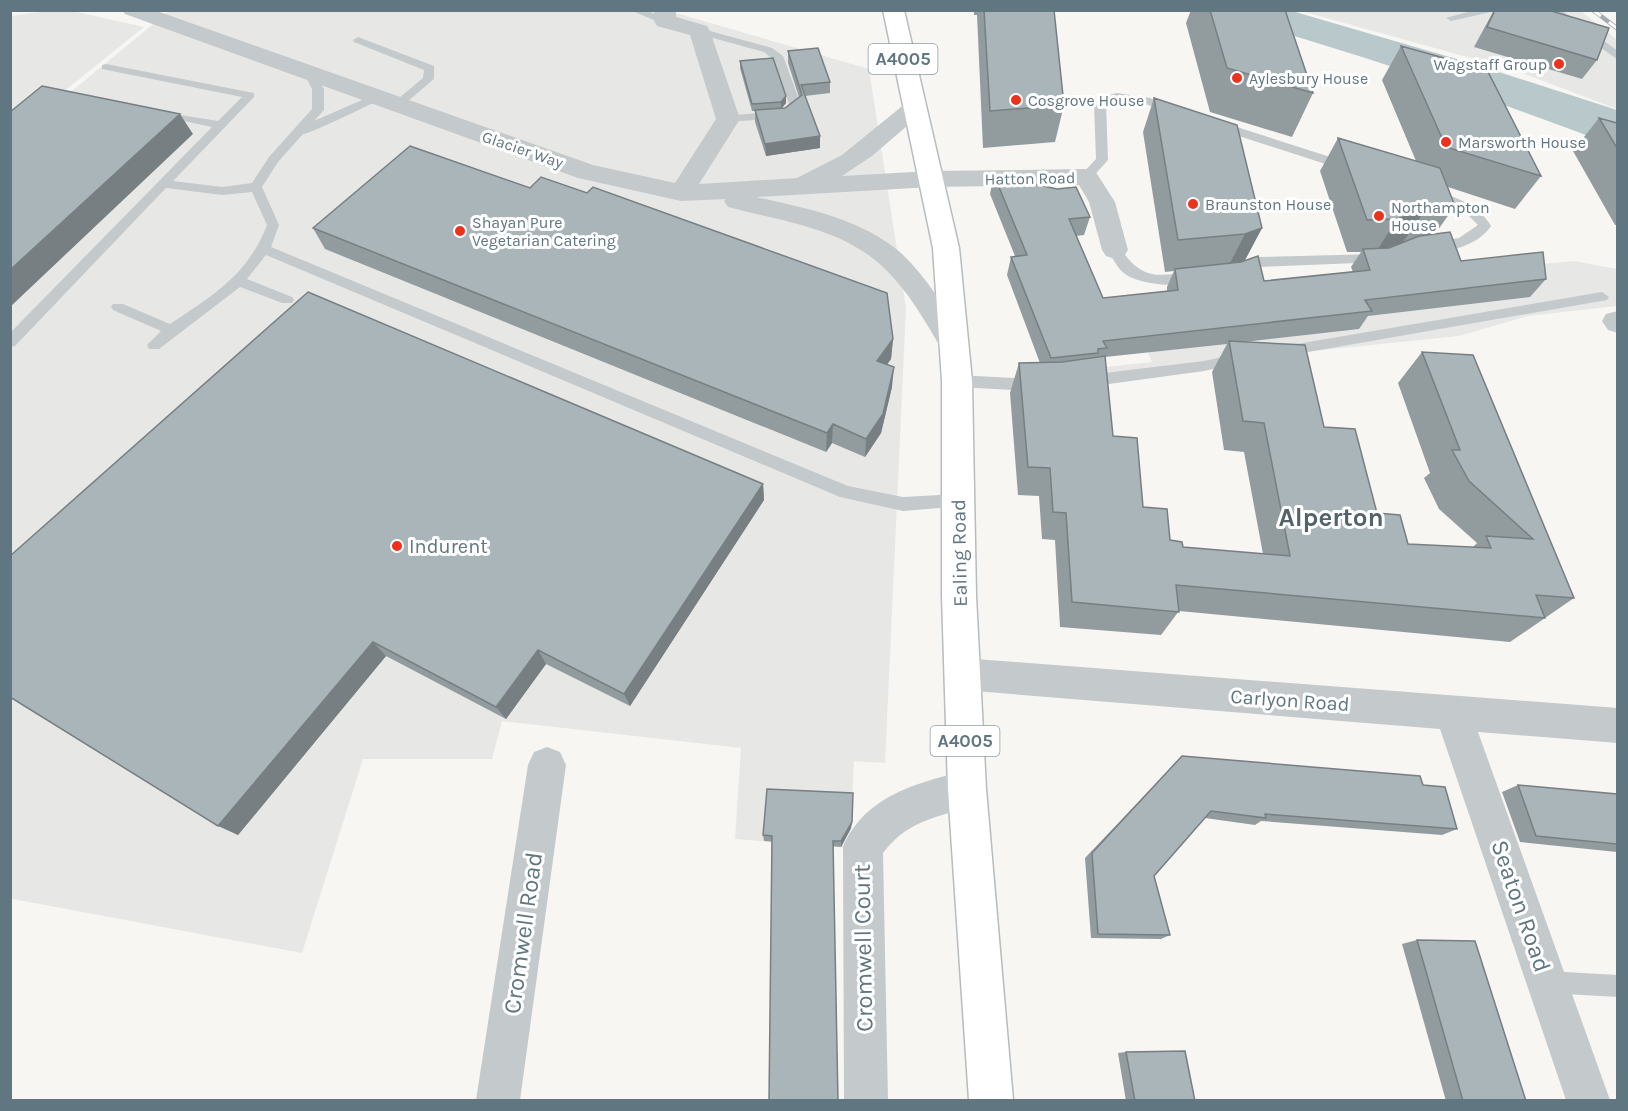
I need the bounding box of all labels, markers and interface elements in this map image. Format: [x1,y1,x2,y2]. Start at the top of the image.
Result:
road number: A4005 [868,44,938,74]
place label: Wagstaff Group [1434,55,1547,74]
marker: Wagstaff Group [1552,57,1566,71]
place label: Aylesbury House [1249,69,1368,88]
marker: Aylesbury House [1230,71,1244,85]
place label: Cosgrove House [1028,91,1144,110]
marker: Cosgrove House [1009,93,1023,107]
street label: Glacier Way [480,127,566,172]
place label: Marsworth House [1458,133,1586,152]
marker: Marsworth House [1439,135,1453,149]
street label: Hatton Road [985,168,1075,189]
place label: Braunston House [1205,195,1331,214]
marker: Braunston House [1186,197,1200,211]
place label: Northampton House [1391,198,1490,235]
marker: Northampton House [1372,209,1386,223]
place label: Shayan Pure Vegetarian Catering [472,213,616,250]
marker: Shayan Pure Vegetarian Catering [453,224,467,238]
street label: Ealing Road [947,499,972,607]
district label: Alperton [1278,502,1384,533]
place label: Indurent [409,535,488,558]
marker: Indurent [390,539,404,553]
street label: Carlyon Road [1230,685,1350,716]
road number: A4005 [930,726,1000,756]
street label: Seaton Road [1485,836,1557,976]
street label: Cromwell Road [498,850,548,1016]
street label: Cromwell Court [848,864,878,1032]

